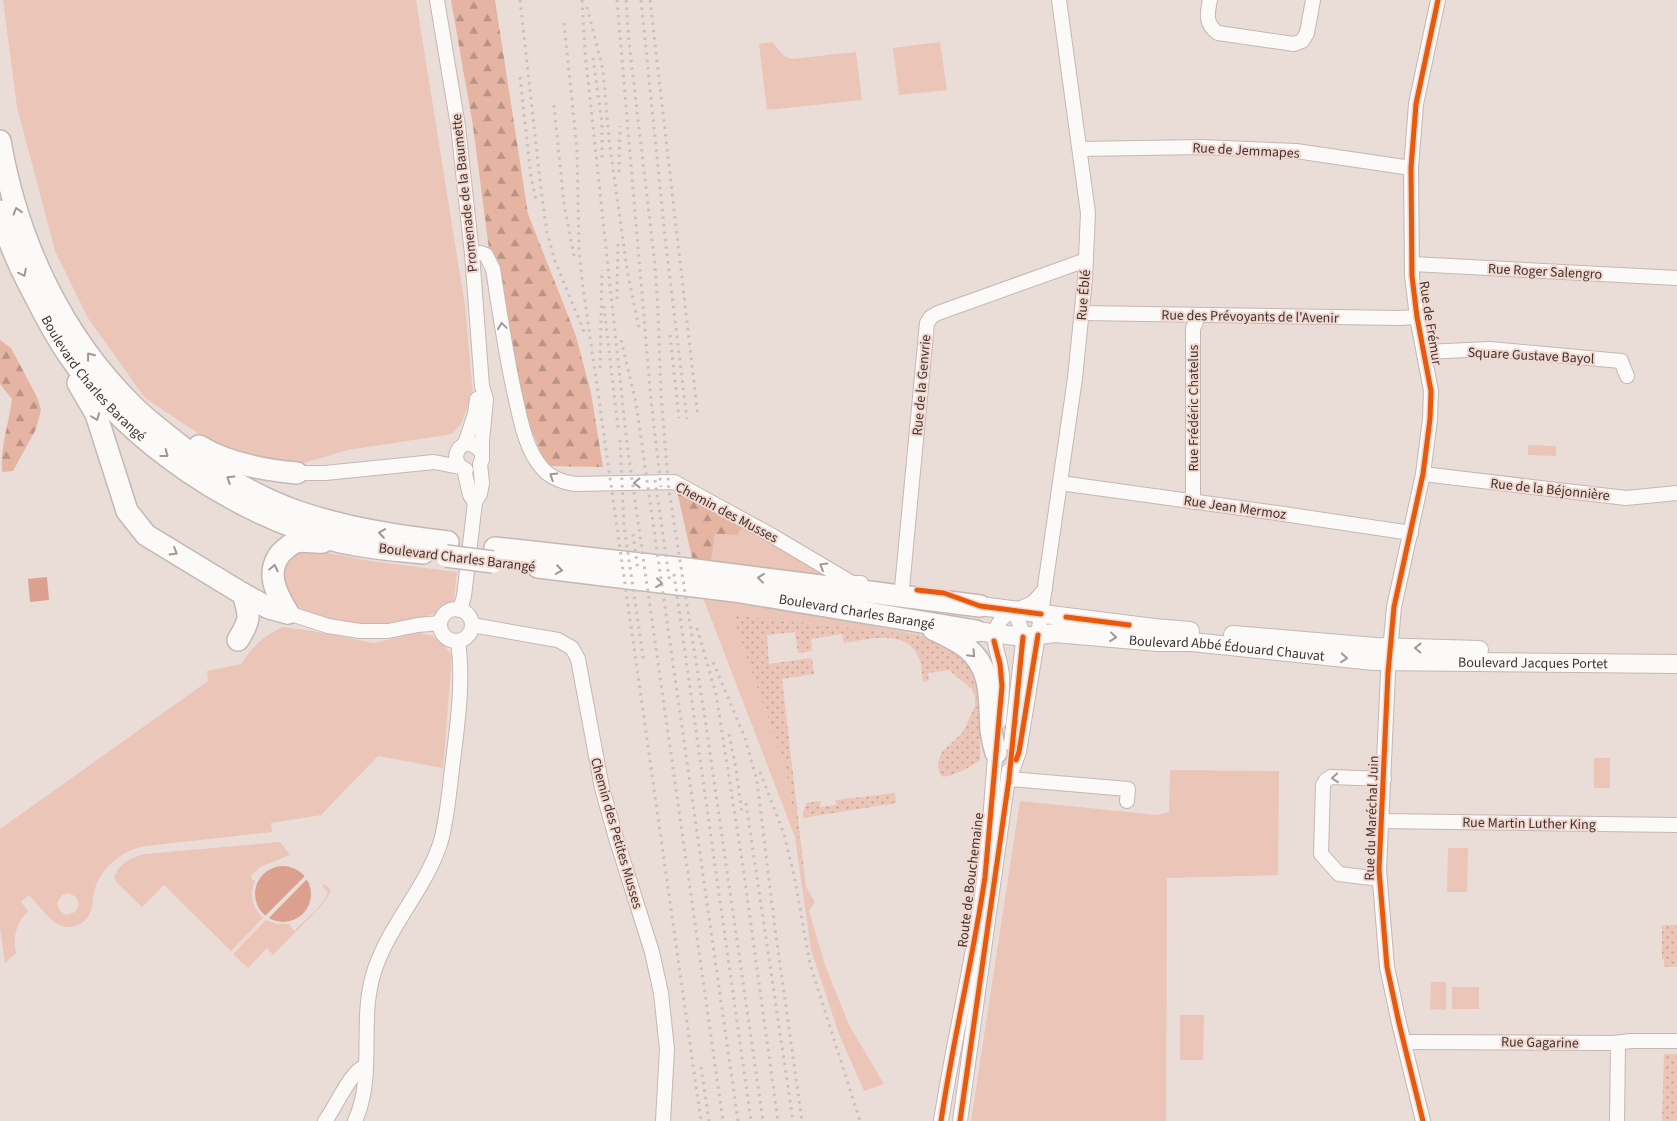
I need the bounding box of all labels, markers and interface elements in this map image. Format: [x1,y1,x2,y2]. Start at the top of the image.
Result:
street label: Promenade de la Baumette [447,113,483,273]
street label: Rue de Jemmapes [1192,138,1300,164]
one-way arrow [13,208,23,216]
street label: Rue Roger Salengro [1487,259,1603,285]
one-way arrow [17,268,27,277]
street label: Rue Éblé [1072,269,1096,321]
street label: Rue de Frémur [1413,280,1447,367]
street label: Rue des Prévoyants de l'Avenir [1161,305,1339,329]
street label: Boulevard Charles Barangé [36,312,150,446]
one-way arrow [498,322,508,331]
street label: Rue de la Genvrie [908,334,936,436]
street label: Square Gustave Bayol [1467,343,1595,369]
street label: Rue Frédéric Chatelus [1184,344,1204,471]
one-way arrow [86,352,95,361]
one-way arrow [90,412,100,421]
one-way arrow [159,448,169,457]
one-way arrow [549,473,558,483]
street label: Rue de la Béjonnière [1489,474,1611,506]
one-way arrow [227,475,236,485]
street label: Chemin des Musses [672,477,782,548]
one-way arrow [633,478,640,488]
street label: Rue Jean Mermoz [1182,491,1287,525]
one-way arrow [378,528,386,539]
street label: Boulevard Charles Barangé [377,538,536,578]
one-way arrow [169,546,178,556]
one-way arrow [819,562,828,572]
one-way arrow [268,564,279,572]
one-way arrow [555,564,563,575]
one-way arrow [757,573,765,584]
one-way arrow [656,577,664,588]
street label: Boulevard Charles Barangé [777,589,936,635]
street label: Boulevard Abbé Édouard Chauvat [1128,630,1326,667]
one-way arrow [1109,631,1117,642]
one-way arrow [1414,643,1422,653]
one-way arrow [966,648,975,657]
one-way arrow [1340,652,1348,663]
street label: Boulevard Jacques Portet [1458,653,1608,674]
street label: Chemin des Petites Musses [585,755,647,911]
street label: Rue du Maréchal Juin [1360,755,1384,881]
one-way arrow [1331,772,1339,783]
street label: Route de Bouchemaine [953,811,989,949]
street label: Rue Martin Luther King [1462,813,1596,835]
street label: Rue Gagarine [1501,1032,1579,1054]

